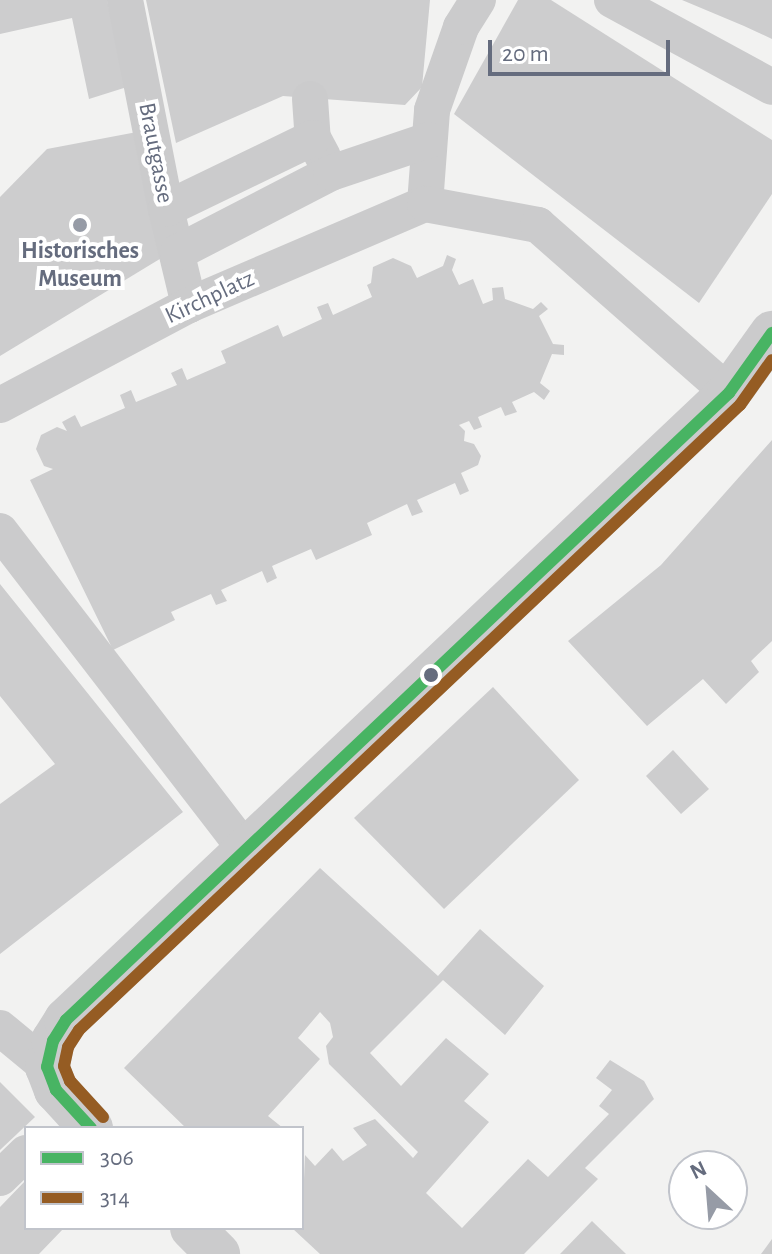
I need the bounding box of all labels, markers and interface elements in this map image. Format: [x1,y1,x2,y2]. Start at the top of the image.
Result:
scale bar [492,24,674,74]
text: 20 m [502,42,549,66]
street label: Brautgasse [131,100,179,206]
marker: Historisches Museum [71,216,89,234]
place label: Historisches Museum [21,238,139,294]
street label: Kirchplatz [161,265,259,331]
unlabelled marker [423,667,439,683]
legend [24,1126,304,1230]
text: 306 [100,1146,134,1170]
north arrow [668,1150,748,1230]
text: N [687,1157,710,1183]
text: 314 [100,1186,130,1210]

